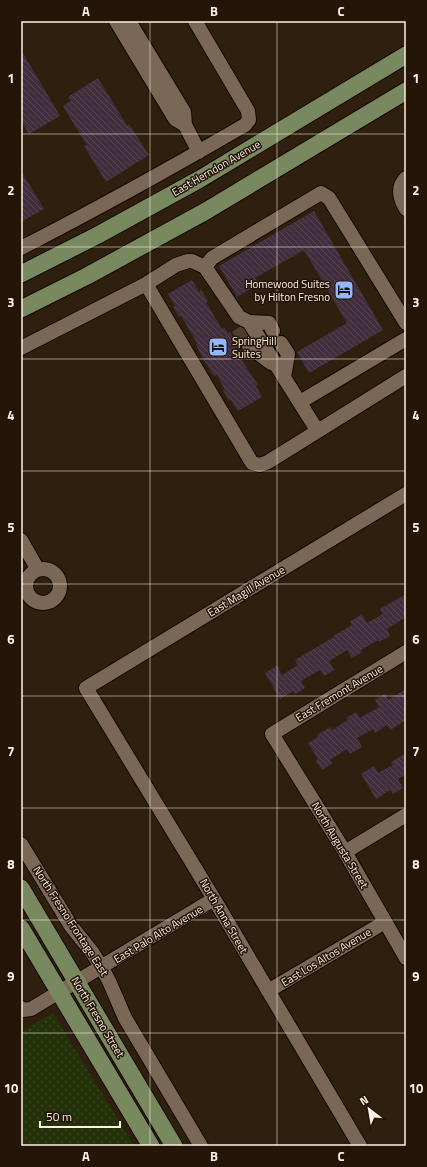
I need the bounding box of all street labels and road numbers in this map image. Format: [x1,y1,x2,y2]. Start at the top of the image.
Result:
street label: East Herndon Avenue [169,136,264,200]
street label: East Magill Avenue [204,561,288,620]
street label: East Fremont Avenue [292,660,386,725]
street label: North Augusta Street [308,799,372,891]
street label: North Fresno Frontage East [30,863,113,979]
street label: North Anna Street [196,876,252,956]
street label: East Palo Alto Avenue [110,901,206,967]
street label: East Los Altos Avenue [278,924,374,990]
street label: North Fresno Street [68,974,129,1060]

